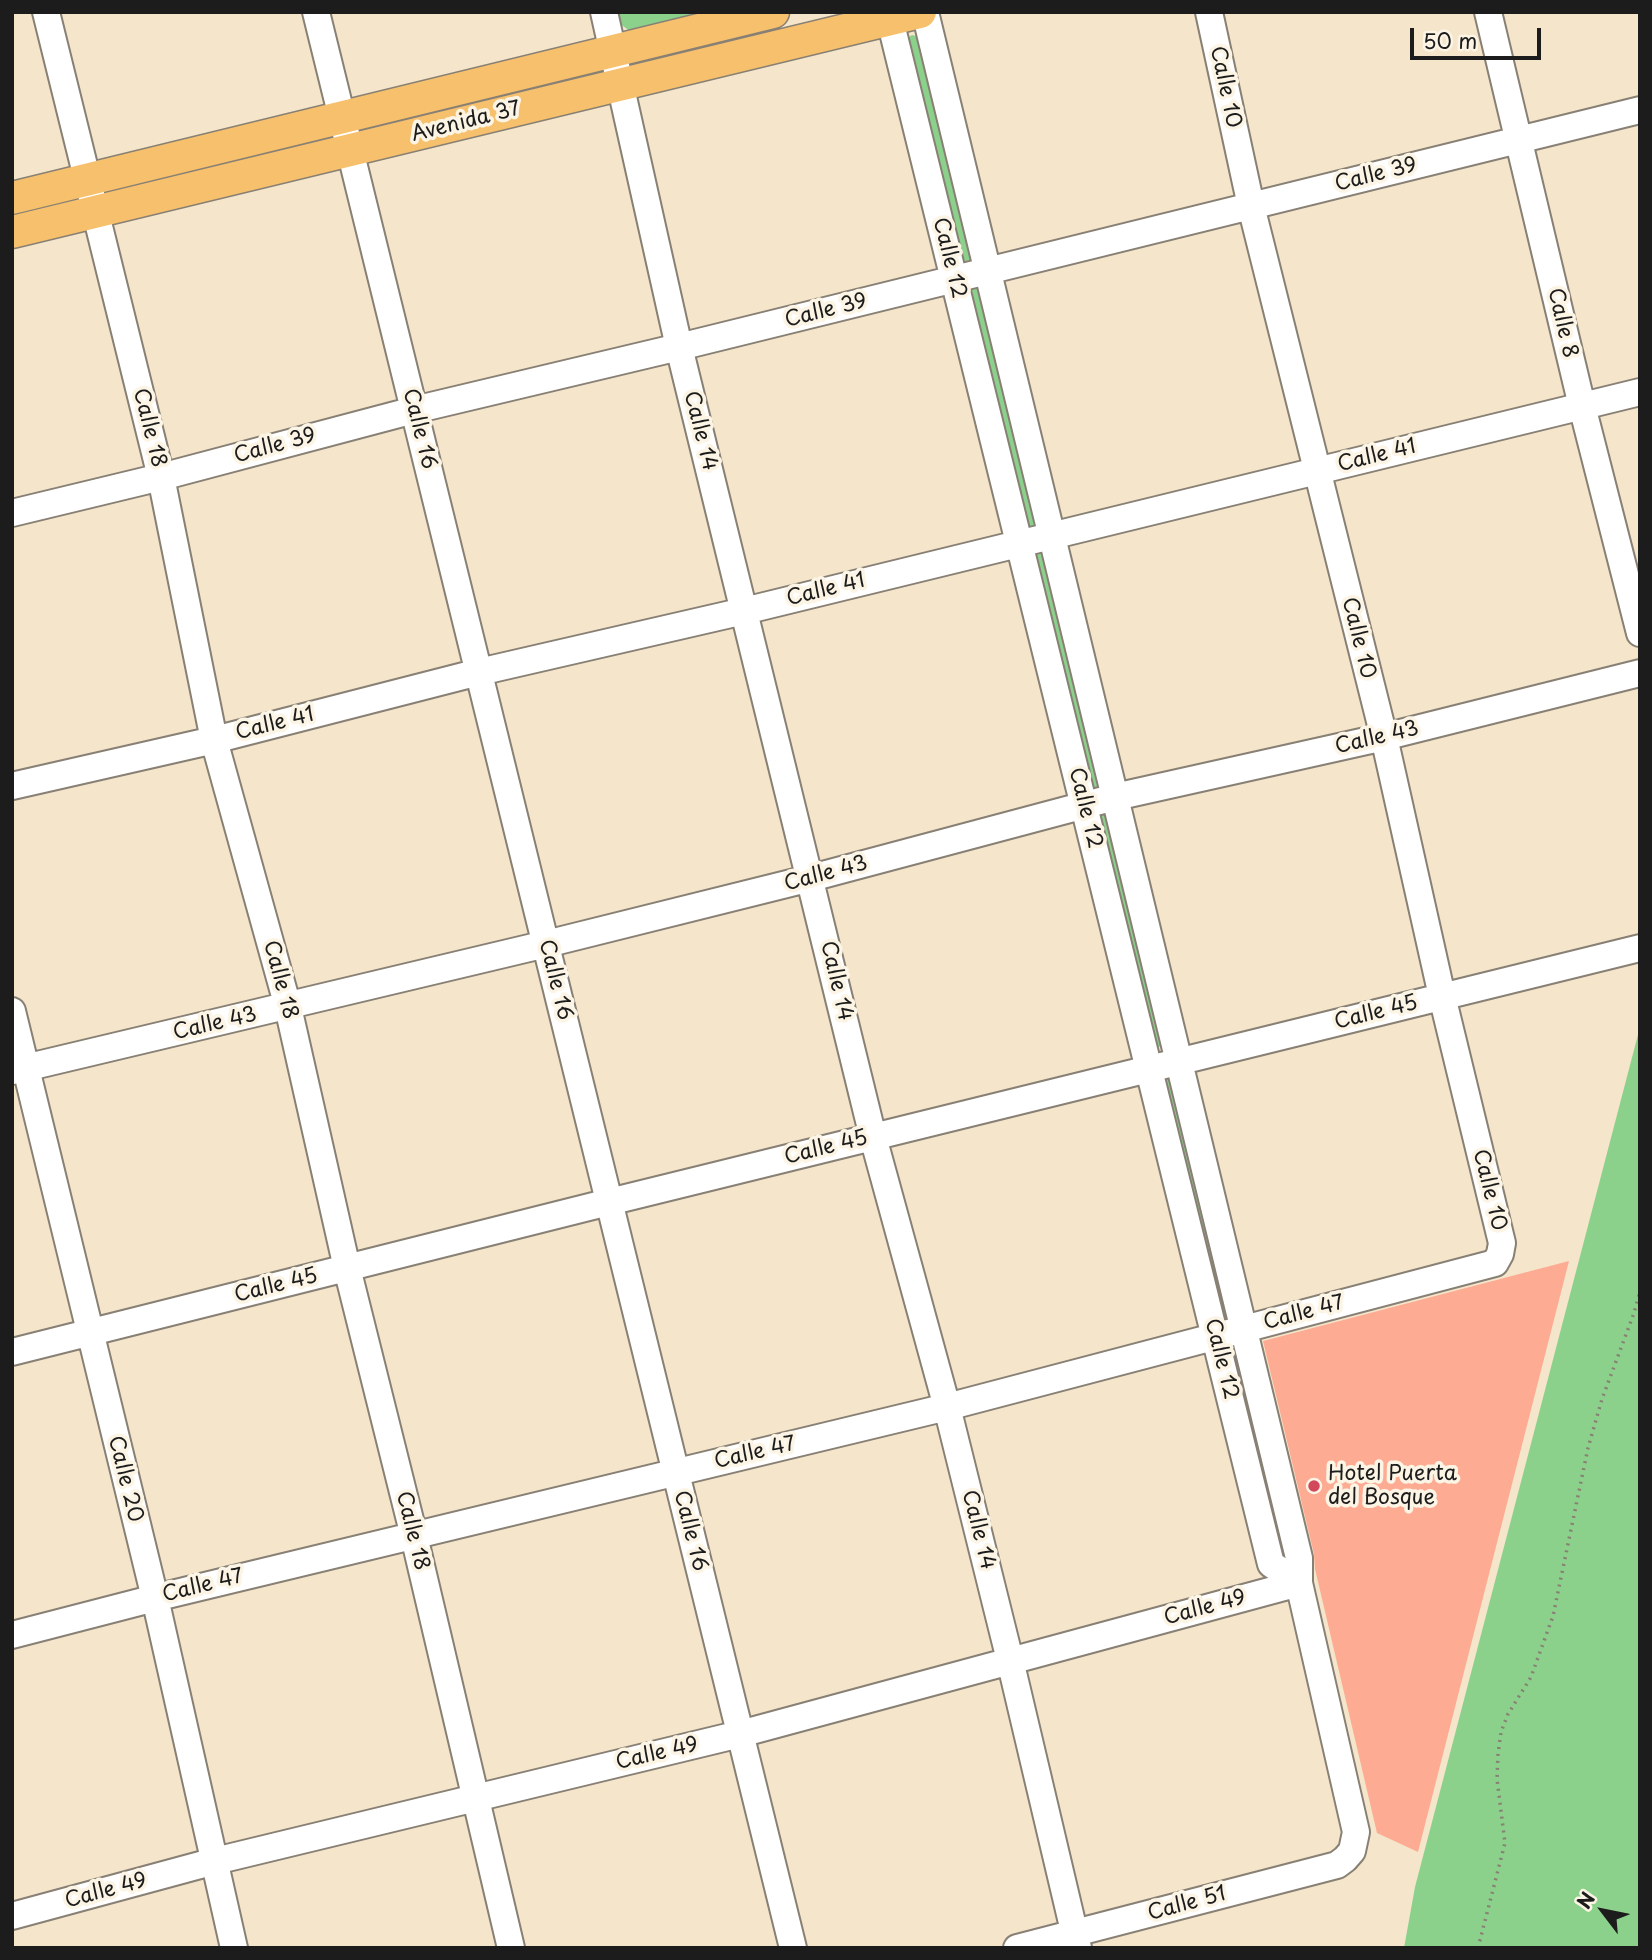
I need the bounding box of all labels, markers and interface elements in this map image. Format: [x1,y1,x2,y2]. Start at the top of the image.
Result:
scale bar [1414,14,1545,58]
text: 50 m [1423,24,1477,56]
street label: Calle 10 [1204,44,1246,130]
street label: Avenida 37 [409,96,523,148]
street label: Calle 39 [1332,153,1420,197]
street label: Calle 12 [927,215,971,301]
street label: Calle 8 [1542,286,1582,360]
street label: Calle 39 [782,289,870,333]
street label: Calle 18 [127,386,171,470]
street label: Calle 16 [397,386,441,472]
street label: Calle 14 [678,389,722,473]
street label: Calle 39 [231,423,319,469]
street label: Calle 41 [1335,434,1419,478]
street label: Calle 41 [784,568,868,612]
street label: Calle 10 [1336,595,1380,681]
street label: Calle 41 [233,702,317,746]
street label: Calle 43 [1333,716,1421,760]
street label: Calle 12 [1063,765,1107,851]
street label: Calle 43 [782,851,870,897]
street label: Calle 16 [533,937,577,1023]
street label: Calle 18 [257,938,303,1022]
street label: Calle 14 [815,939,857,1023]
street label: Calle 45 [1332,991,1420,1035]
street label: Calle 43 [171,1002,259,1046]
street label: Calle 45 [782,1126,870,1170]
street label: Calle 10 [1467,1147,1511,1233]
street label: Calle 45 [232,1264,320,1308]
street label: Calle 47 [1261,1290,1347,1336]
street label: Calle 12 [1199,1316,1243,1402]
street label: Calle 47 [712,1431,798,1475]
street label: Calle 20 [102,1433,148,1525]
place label: Hotel Puerta del Bosque [1328,1461,1457,1511]
marker: Hotel Puerta del Bosque [1306,1478,1322,1494]
street label: Calle 16 [668,1488,712,1574]
street label: Calle 14 [956,1488,1000,1572]
street label: Calle 18 [390,1489,434,1573]
street label: Calle 47 [160,1564,246,1608]
street label: Calle 49 [1161,1585,1249,1631]
street label: Calle 49 [613,1732,701,1776]
street label: Calle 49 [62,1868,150,1914]
north arrow [1568,1876,1638,1946]
street label: Calle 51 [1145,1881,1229,1927]
text: N [1569,1886,1601,1914]

